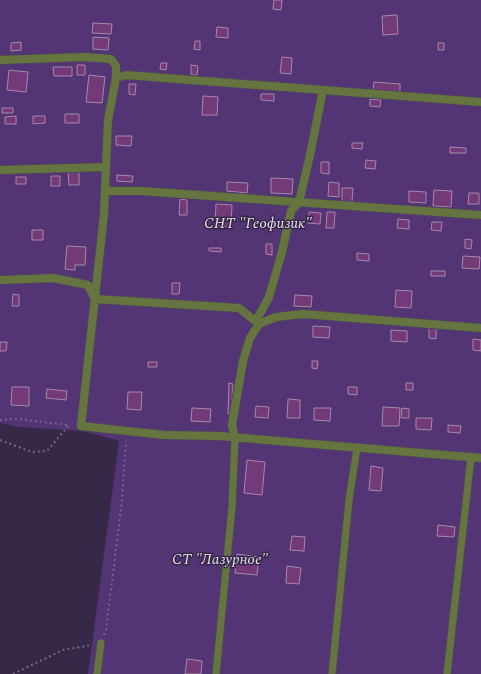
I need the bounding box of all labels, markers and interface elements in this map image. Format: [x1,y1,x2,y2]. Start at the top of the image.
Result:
park label: СНТ "Геофизик" [204,212,312,235]
park label: СТ "Лазурное" [172,548,268,571]

